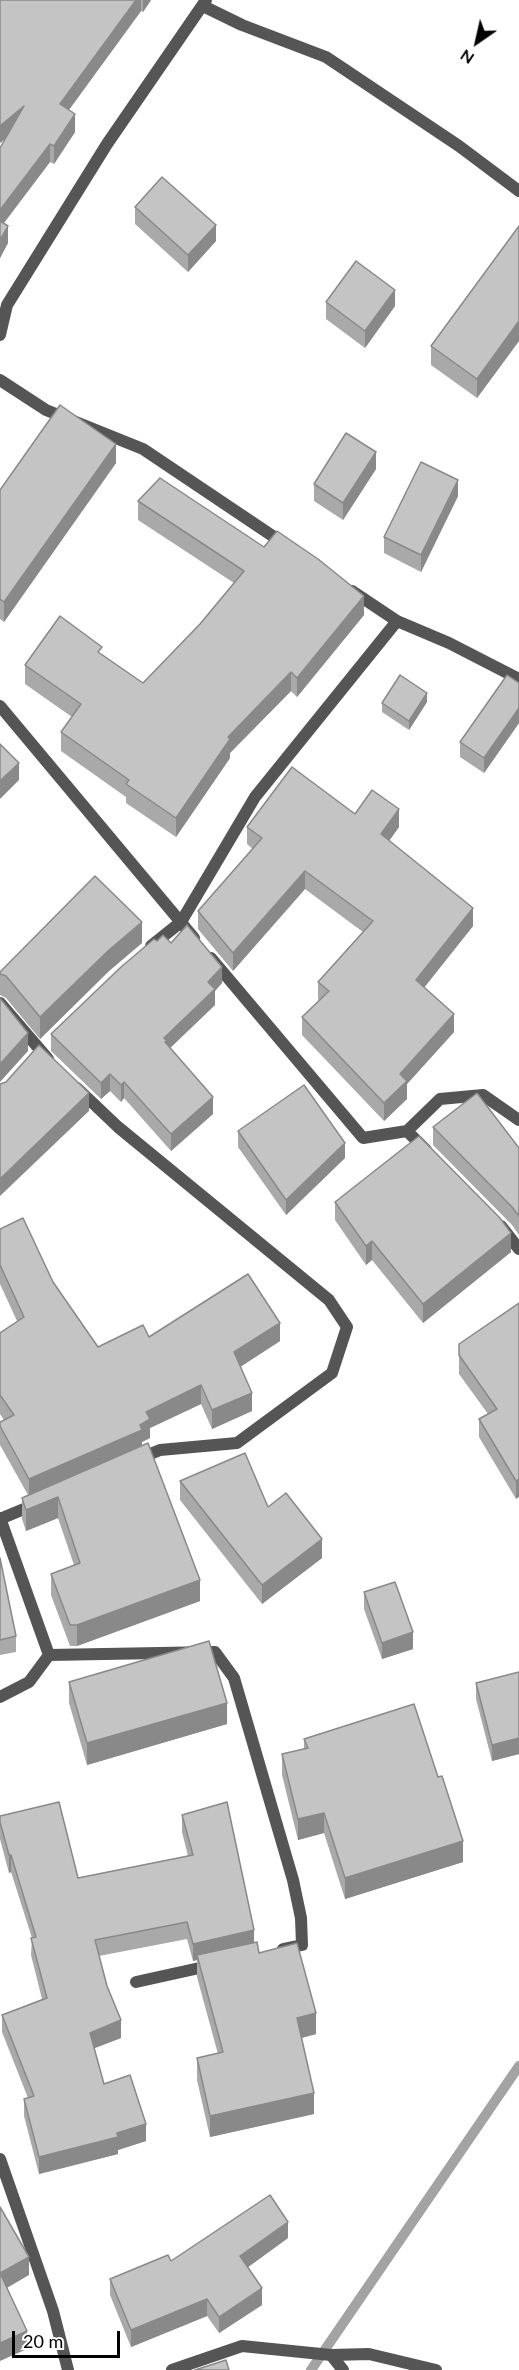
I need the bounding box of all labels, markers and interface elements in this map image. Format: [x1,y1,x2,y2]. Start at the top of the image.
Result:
north arrow [447,12,507,72]
text: N [456,46,477,69]
scale bar [15,2319,123,2357]
text: 20 m [23,2330,63,2352]

